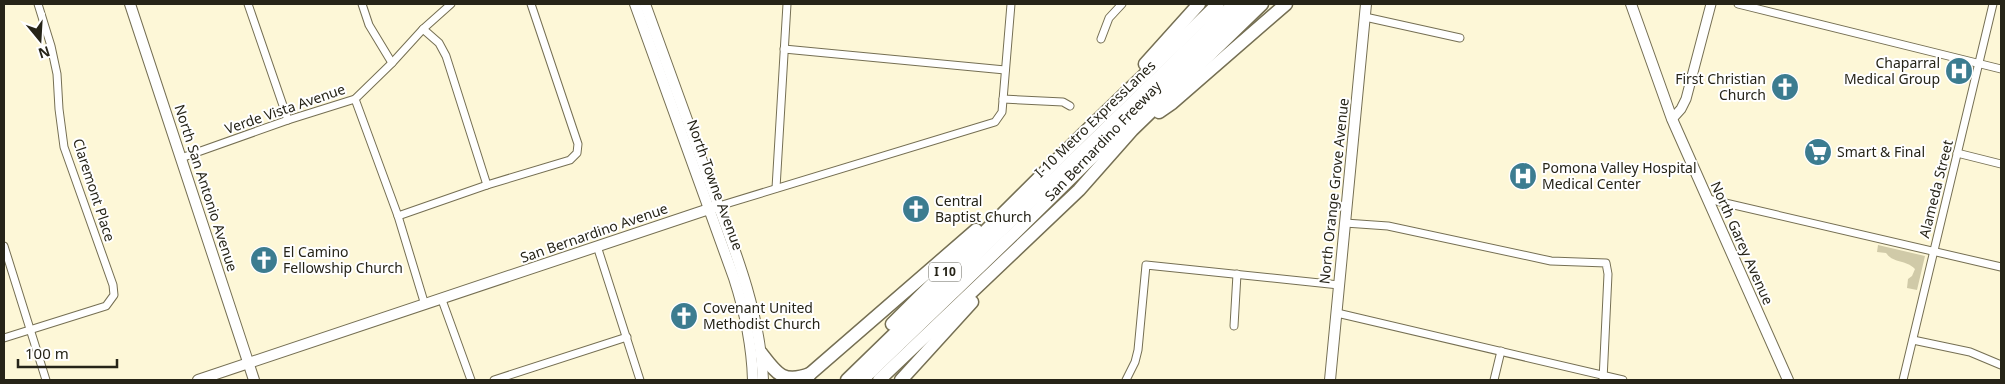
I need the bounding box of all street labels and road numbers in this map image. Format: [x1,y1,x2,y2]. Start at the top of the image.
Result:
street label: I-10 Metro ExpressLanes [1030,56,1159,181]
street label: San Bernardino Freeway [1040,76,1166,205]
street label: Verde Vista Avenue [222,79,348,138]
street label: North Orange Grove Avenue [1314,97,1353,285]
street label: North San Antonio Avenue [170,102,243,274]
street label: North Towne Avenue [683,117,748,253]
street label: Claremont Place [69,136,120,244]
street label: Alameda Street [1914,138,1957,240]
street label: North Garey Avenue [1707,178,1778,308]
street label: San Bernardino Avenue [518,198,670,267]
road number: I 10 [929,262,961,282]

